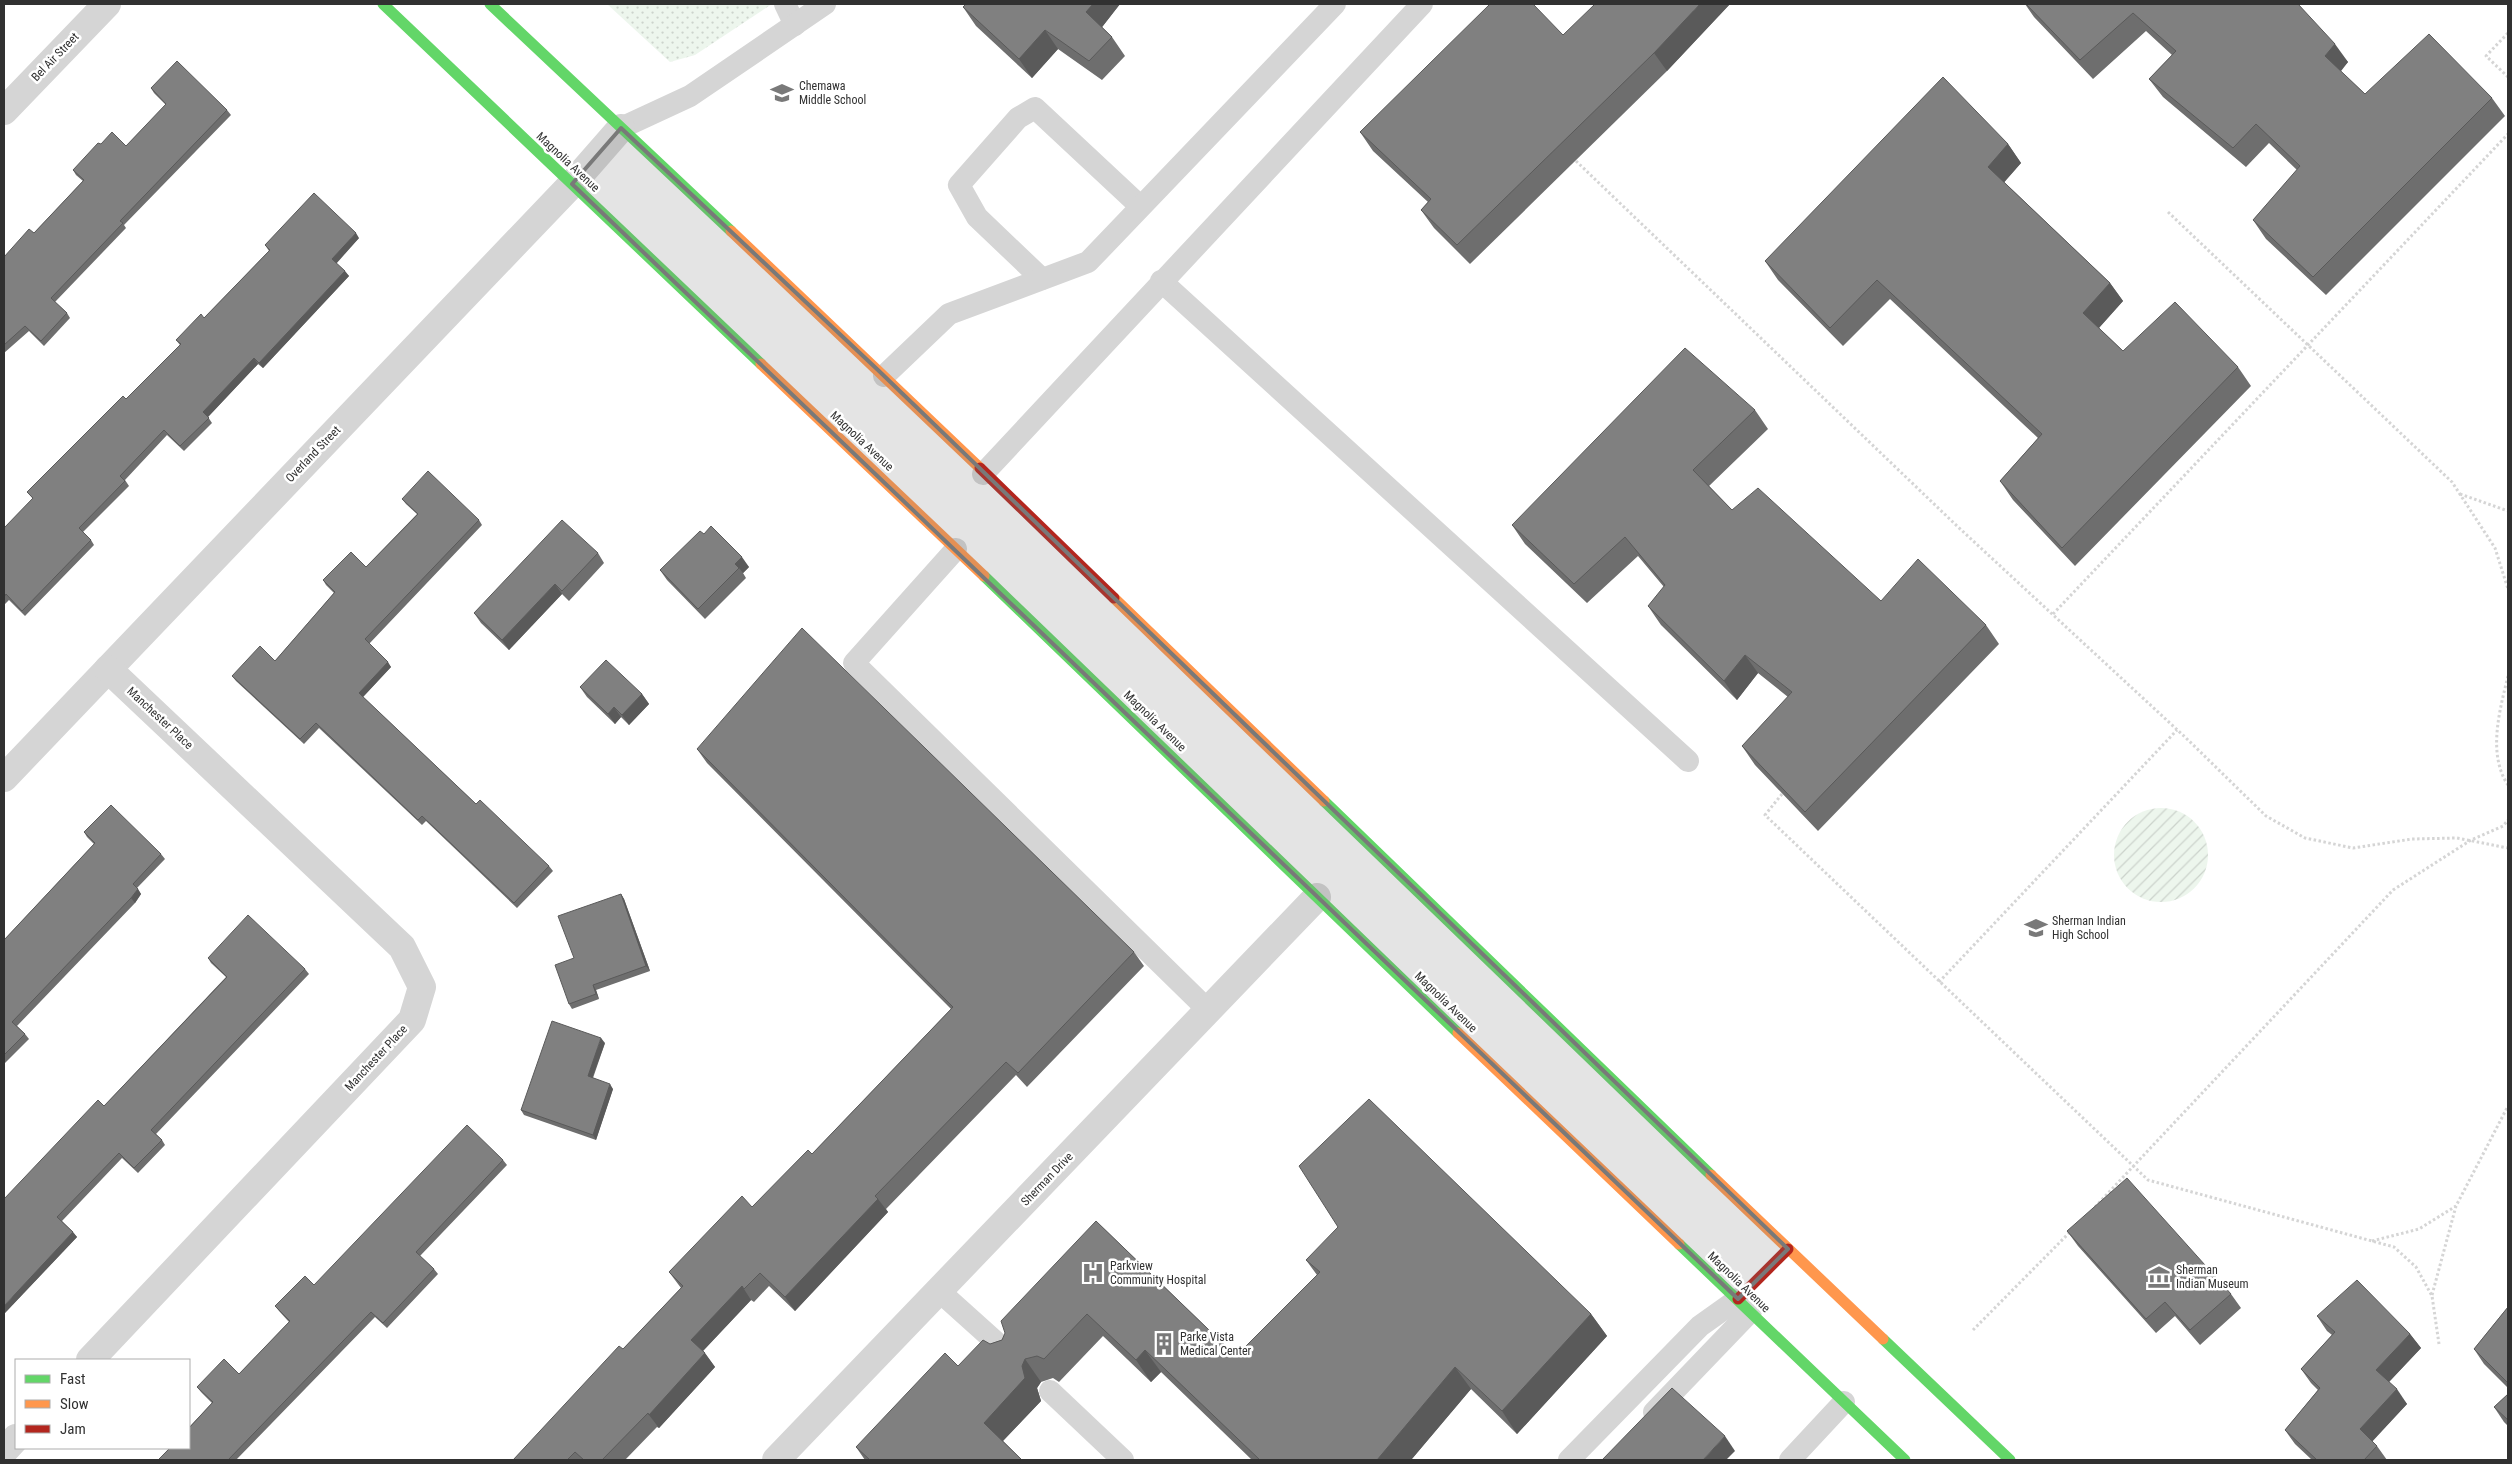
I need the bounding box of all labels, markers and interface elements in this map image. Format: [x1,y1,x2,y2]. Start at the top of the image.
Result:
street label: Bel Air Street [28,30,82,84]
place label: Chemawa Middle School [799,79,866,107]
school or university icon: Chemawa Middle School [769,80,795,106]
street label: Magnolia Avenue [534,129,603,195]
street label: Magnolia Avenue [828,408,897,474]
street label: Overland Street [283,423,344,485]
street label: Manchester Place [124,684,196,752]
street label: Magnolia Avenue [1121,688,1189,754]
place label: Sherman Indian High School [2052,914,2126,942]
school or university icon: Sherman Indian High School [2023,915,2049,941]
street label: Magnolia Avenue [1412,969,1480,1035]
street label: Manchester Place [342,1022,410,1094]
street label: Sherman Drive [1018,1149,1076,1209]
street label: Magnolia Avenue [1705,1249,1773,1315]
place label: Parkview Community Hospital [1110,1259,1206,1287]
hospital icon: Parkview Community Hospital [1080,1260,1106,1286]
place label: Sherman Indian Museum [2176,1263,2249,1291]
museum icon: Sherman Indian Museum [2146,1264,2172,1290]
place label: Parke Vista Medical Center [1180,1330,1252,1358]
building icon: Parke Vista Medical Center [1151,1331,1177,1357]
legend [15,1359,190,1449]
text: Fast [60,1370,85,1388]
text: Slow [60,1395,89,1413]
text: Jam [60,1420,86,1438]

